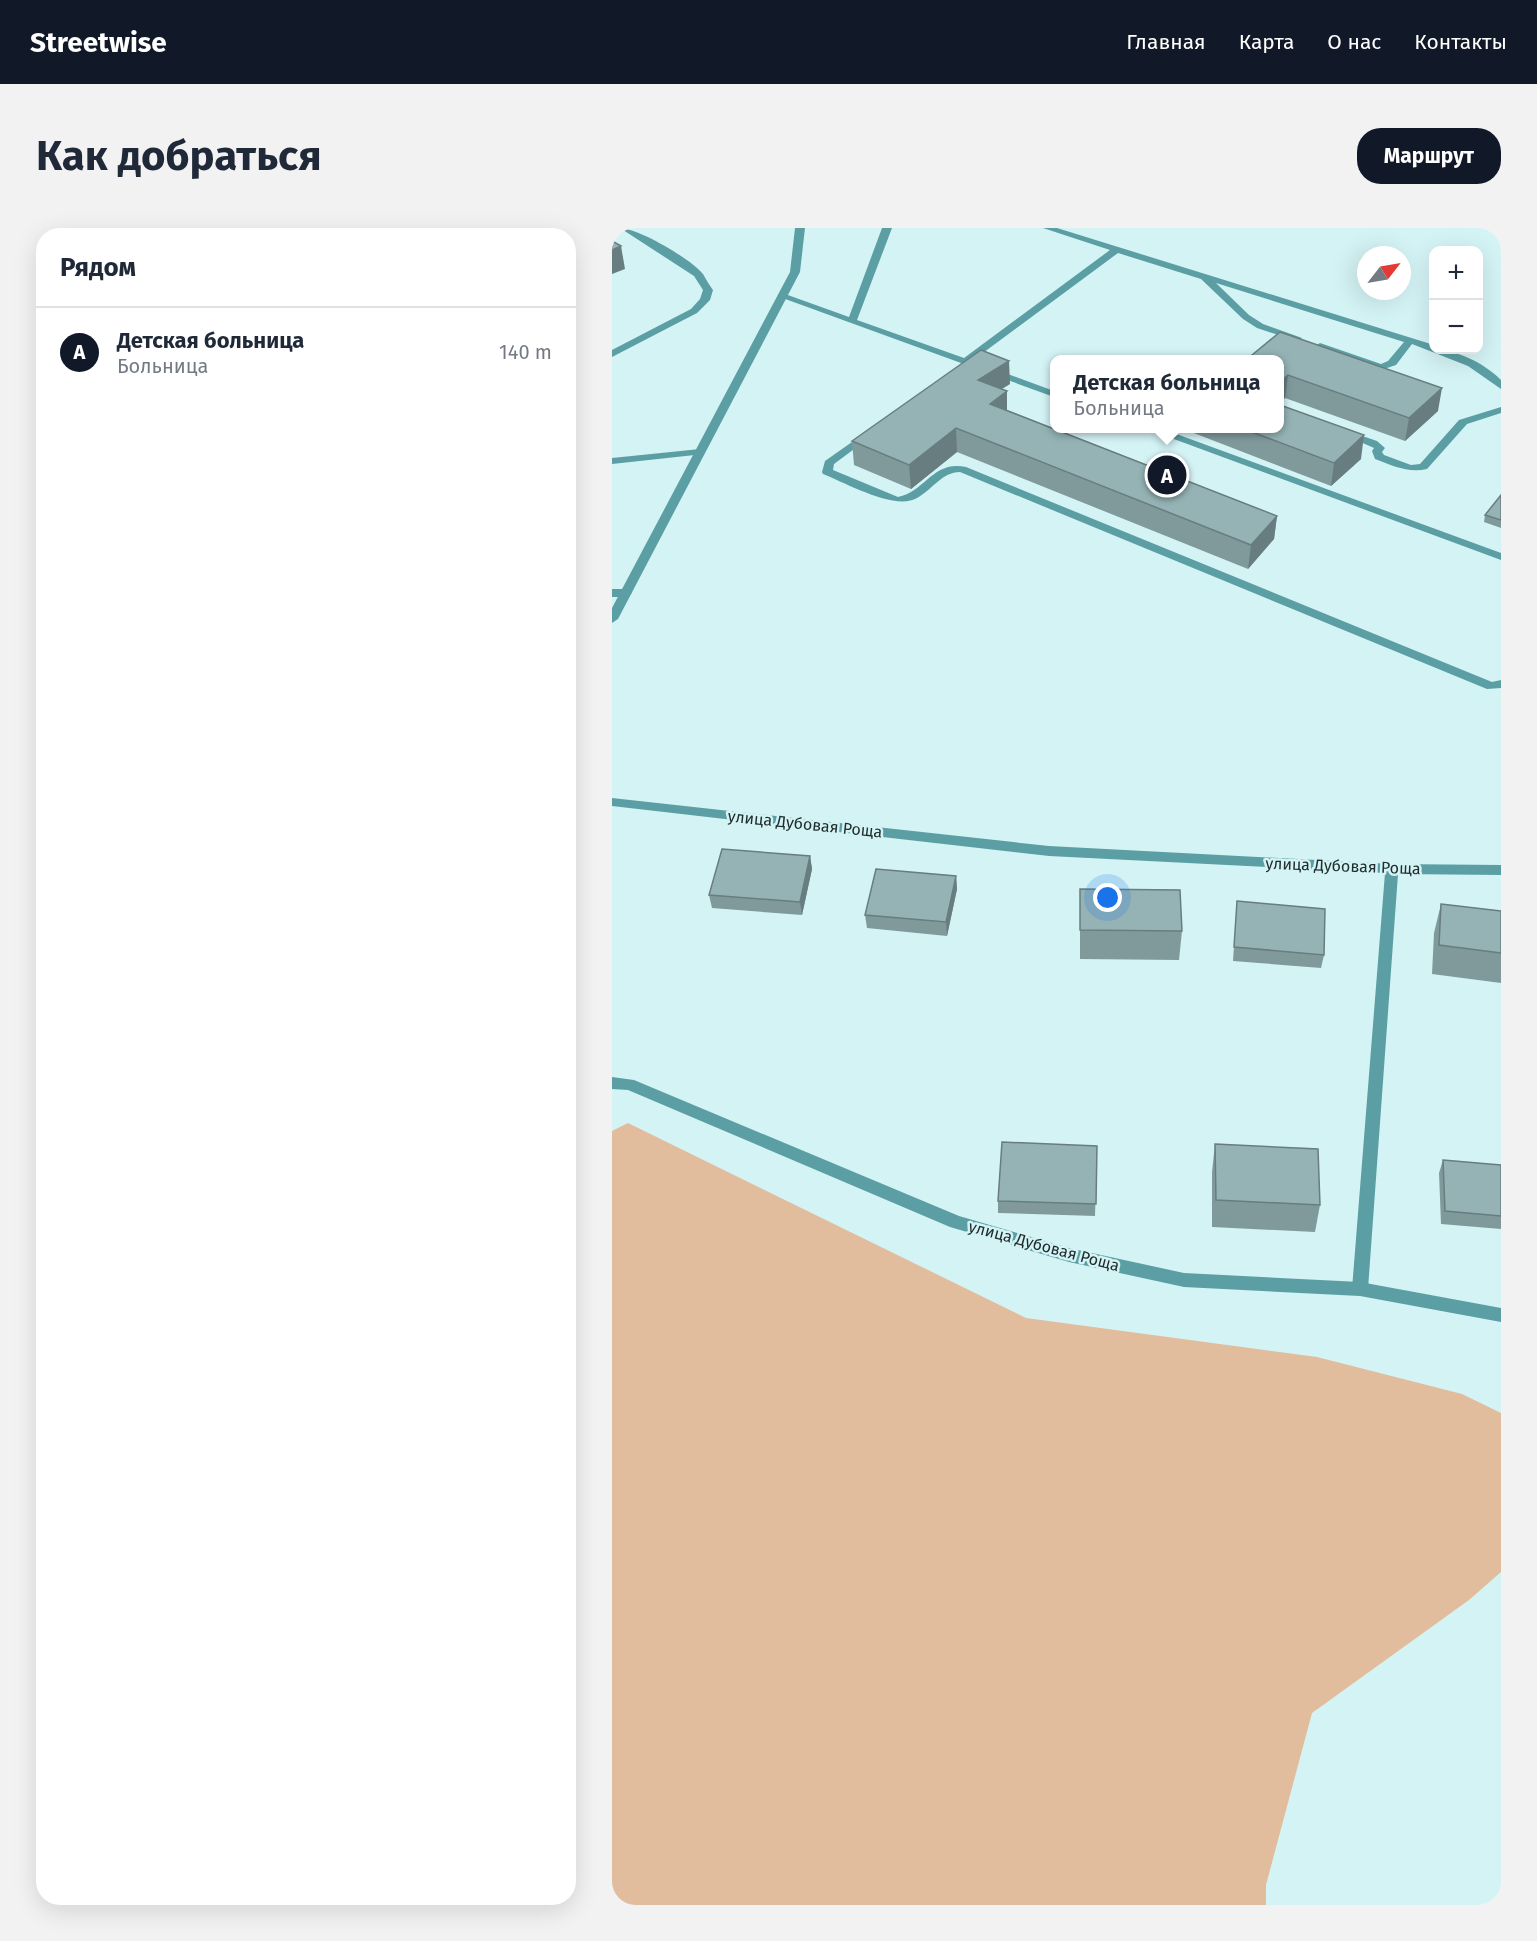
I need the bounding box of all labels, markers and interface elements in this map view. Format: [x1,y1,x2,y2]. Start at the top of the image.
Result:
text: Streetwise [30,26,167,59]
text: Главная [1126,29,1206,55]
text: Карта [1239,29,1294,55]
text: О нас [1327,29,1381,55]
text: Контакты [1414,29,1507,55]
button: Маршрут [1357,128,1501,184]
text: Как добраться [36,131,322,181]
north arrow [1357,246,1411,300]
map controls [1429,246,1483,354]
button: + [1429,246,1483,300]
text: Рядом [60,252,136,283]
button: − [1429,300,1483,354]
text: Детская больница [117,327,304,354]
text: A [74,340,85,364]
text: 140 m [499,340,552,364]
text: Больница [117,354,208,378]
popup [1050,355,1284,433]
text: Детская больница [1073,369,1261,396]
text: Больница [1073,396,1165,420]
pin: A [1148,452,1186,498]
street label: улица Дубовая Роща [727,806,883,842]
street label: улица Дубовая Роща [1265,854,1421,878]
your location [1093,883,1122,912]
street label: улица Дубовая Роща [967,1217,1121,1275]

